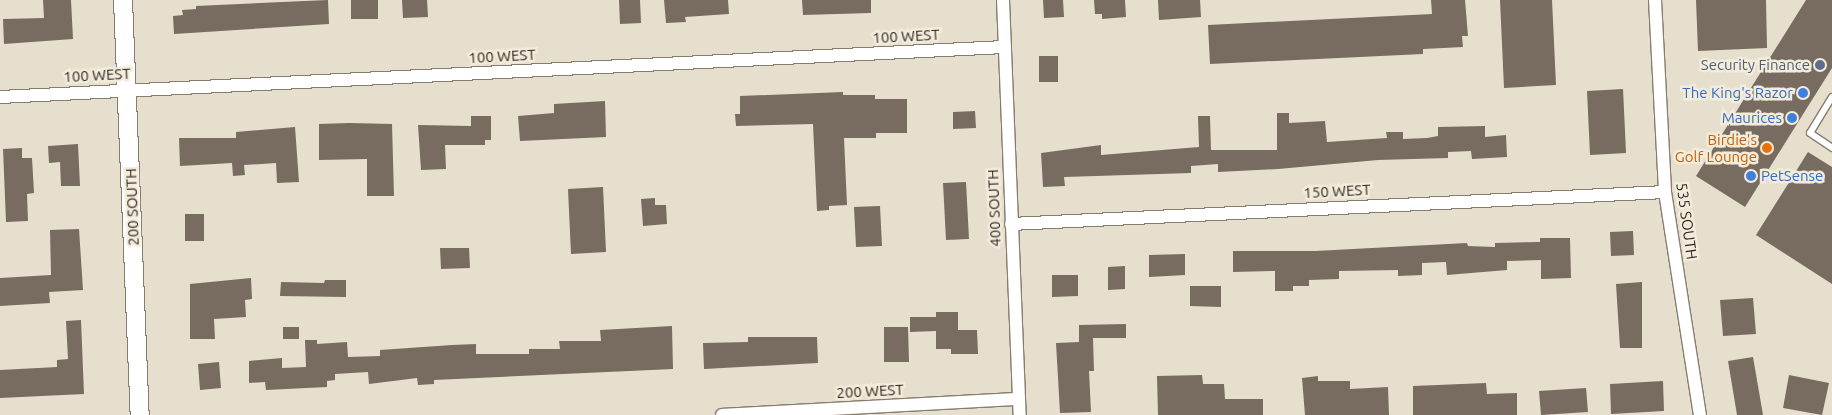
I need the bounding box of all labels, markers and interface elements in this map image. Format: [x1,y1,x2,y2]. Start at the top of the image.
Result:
street label: 100 WEST [872,25,940,47]
street label: 100 WEST [468,45,536,67]
place label: Security Finance [1701,56,1810,74]
marker: Security Finance [1814,59,1826,71]
street label: 100 WEST [63,64,131,86]
place label: The King's Razor [1682,84,1793,102]
marker: The King's Razor [1797,87,1809,99]
place label: Maurices [1722,109,1782,127]
marker: Maurices [1786,112,1798,124]
place label: Birdie's Golf Lounge [1675,130,1757,165]
marker: Birdie's Golf Lounge [1761,142,1773,154]
place label: PetSense [1761,167,1823,185]
street label: 200 SOUTH [122,168,142,246]
street label: 400 SOUTH [984,169,1004,247]
marker: PetSense [1745,170,1757,182]
street label: 150 WEST [1303,180,1371,202]
street label: 535 SOUTH [1673,181,1701,261]
street label: 200 WEST [836,380,904,402]

